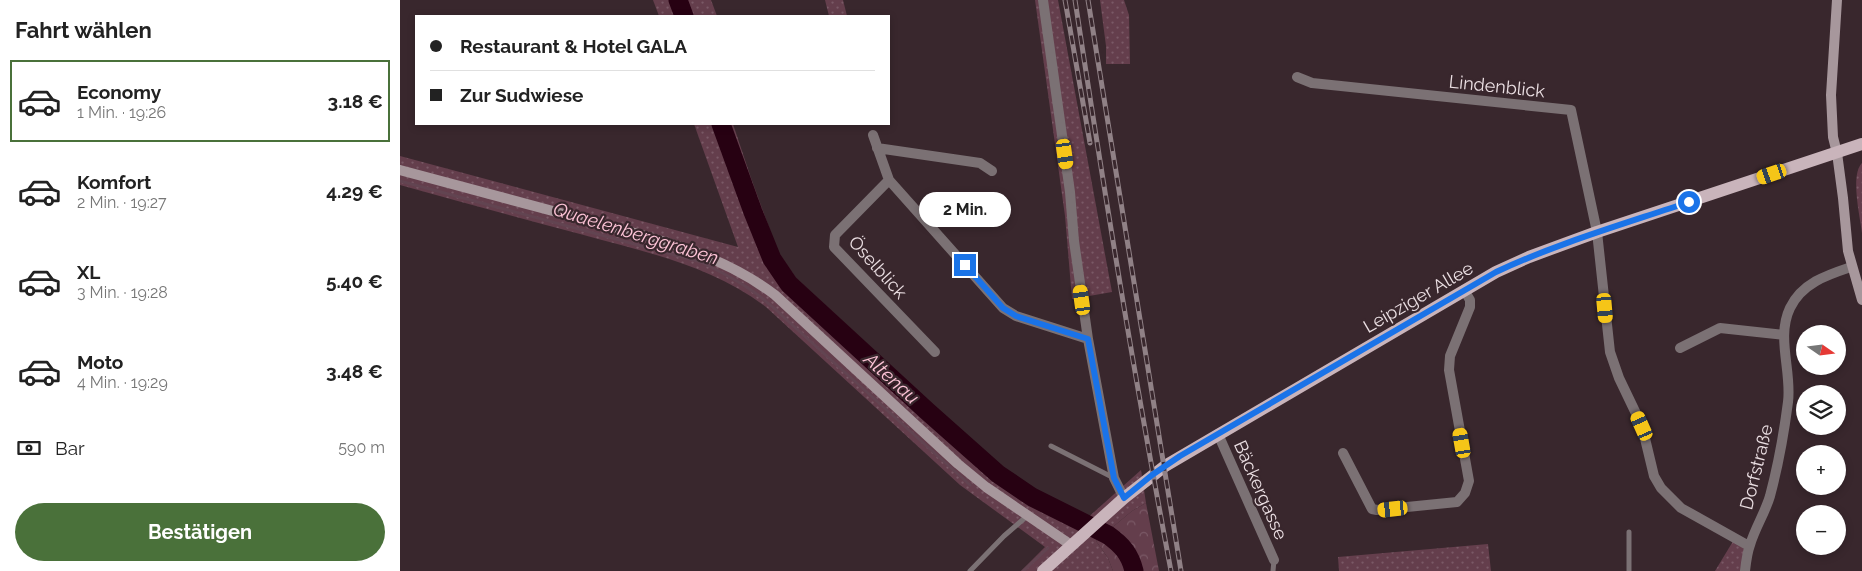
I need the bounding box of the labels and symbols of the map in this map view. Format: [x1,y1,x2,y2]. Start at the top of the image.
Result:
street label: Lindenblick [1448,71,1547,102]
car [1055,138,1074,170]
car [1755,162,1788,186]
route start [1678,191,1700,213]
callout: 2 Min. [919,192,1011,228]
water label: Quaelenberggraben [551,197,721,269]
street label: Öselblick [844,231,912,303]
route end [954,254,976,276]
street label: Leipziger Allee [1359,257,1477,337]
car [1072,284,1091,316]
car [1596,292,1613,324]
north arrow [1796,325,1846,375]
water label: Altenau [859,347,924,408]
car [1629,409,1654,443]
street label: Dorfstraße [1735,422,1777,512]
car [1452,427,1471,459]
street label: Bäckergasse [1230,437,1292,543]
car [1377,500,1408,518]

